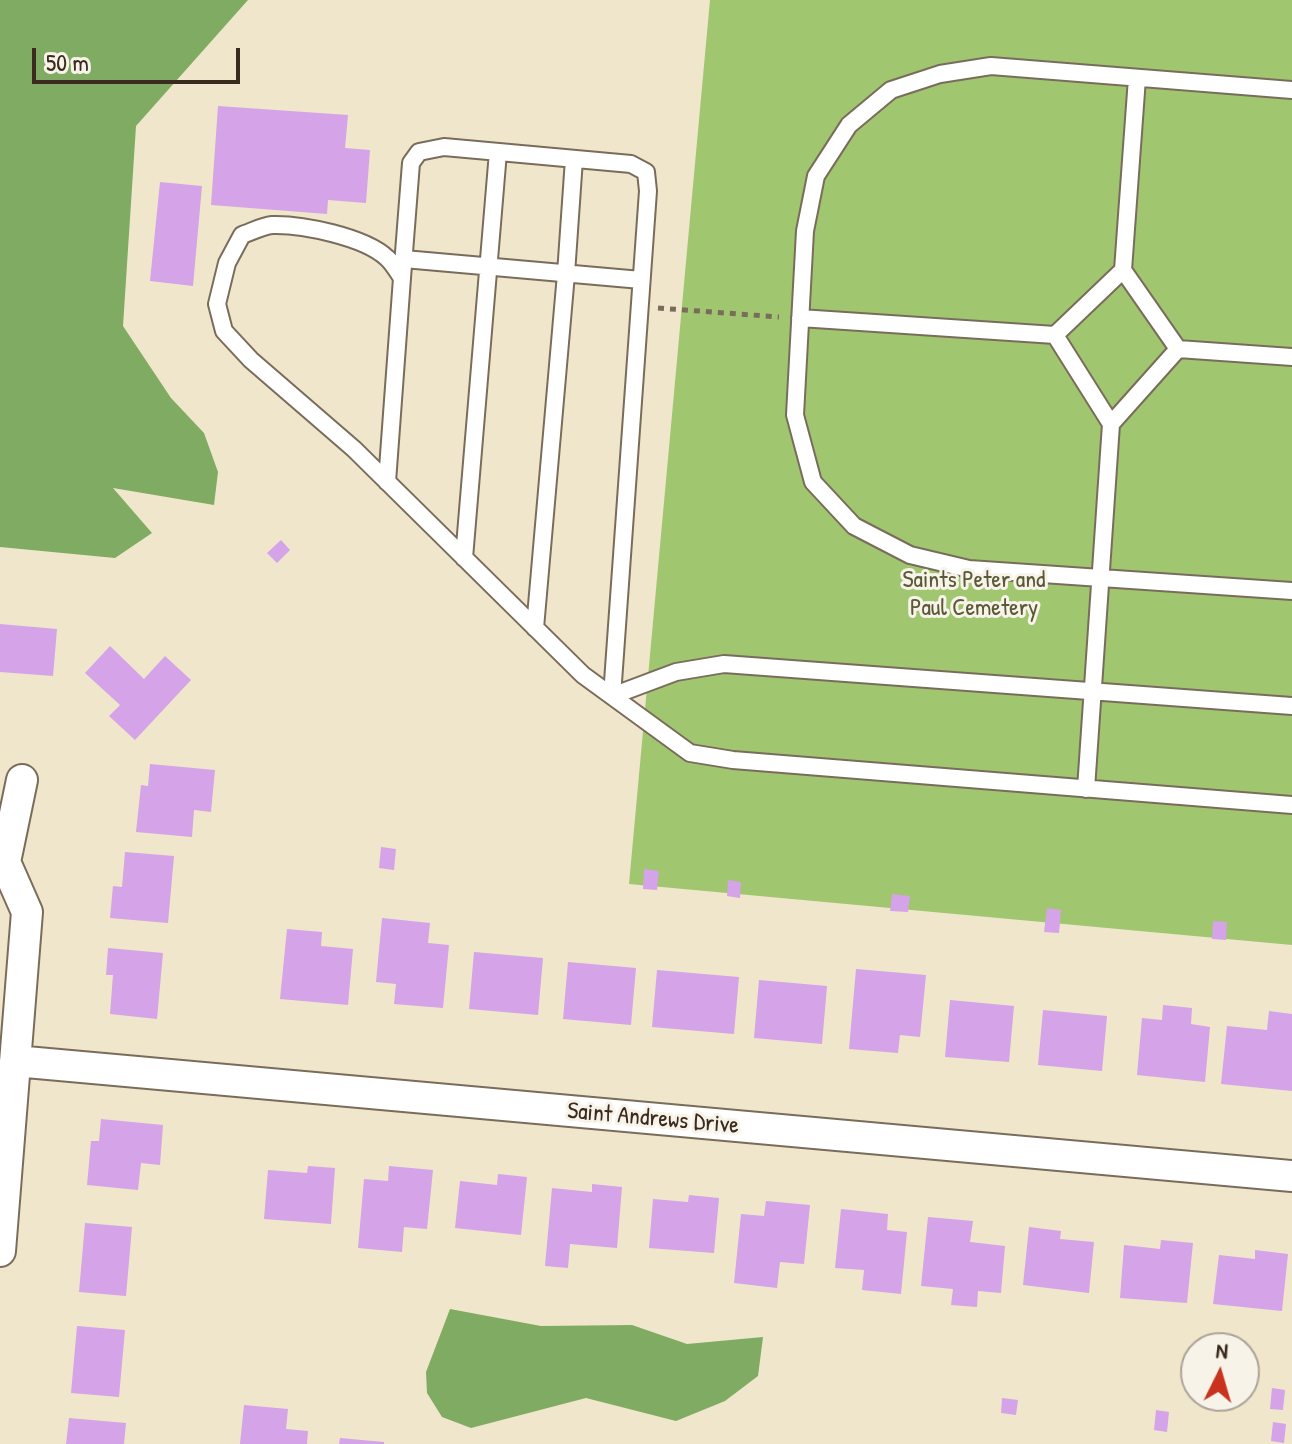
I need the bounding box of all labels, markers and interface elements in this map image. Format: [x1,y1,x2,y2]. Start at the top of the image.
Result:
scale bar [36,32,244,82]
text: 50 m [46,46,89,78]
park label: Saints Peter and Paul Cemetery [903,567,1045,623]
street label: Saint Andrews Drive [566,1097,740,1141]
north arrow [1180,1332,1260,1412]
text: N [1215,1335,1229,1366]

